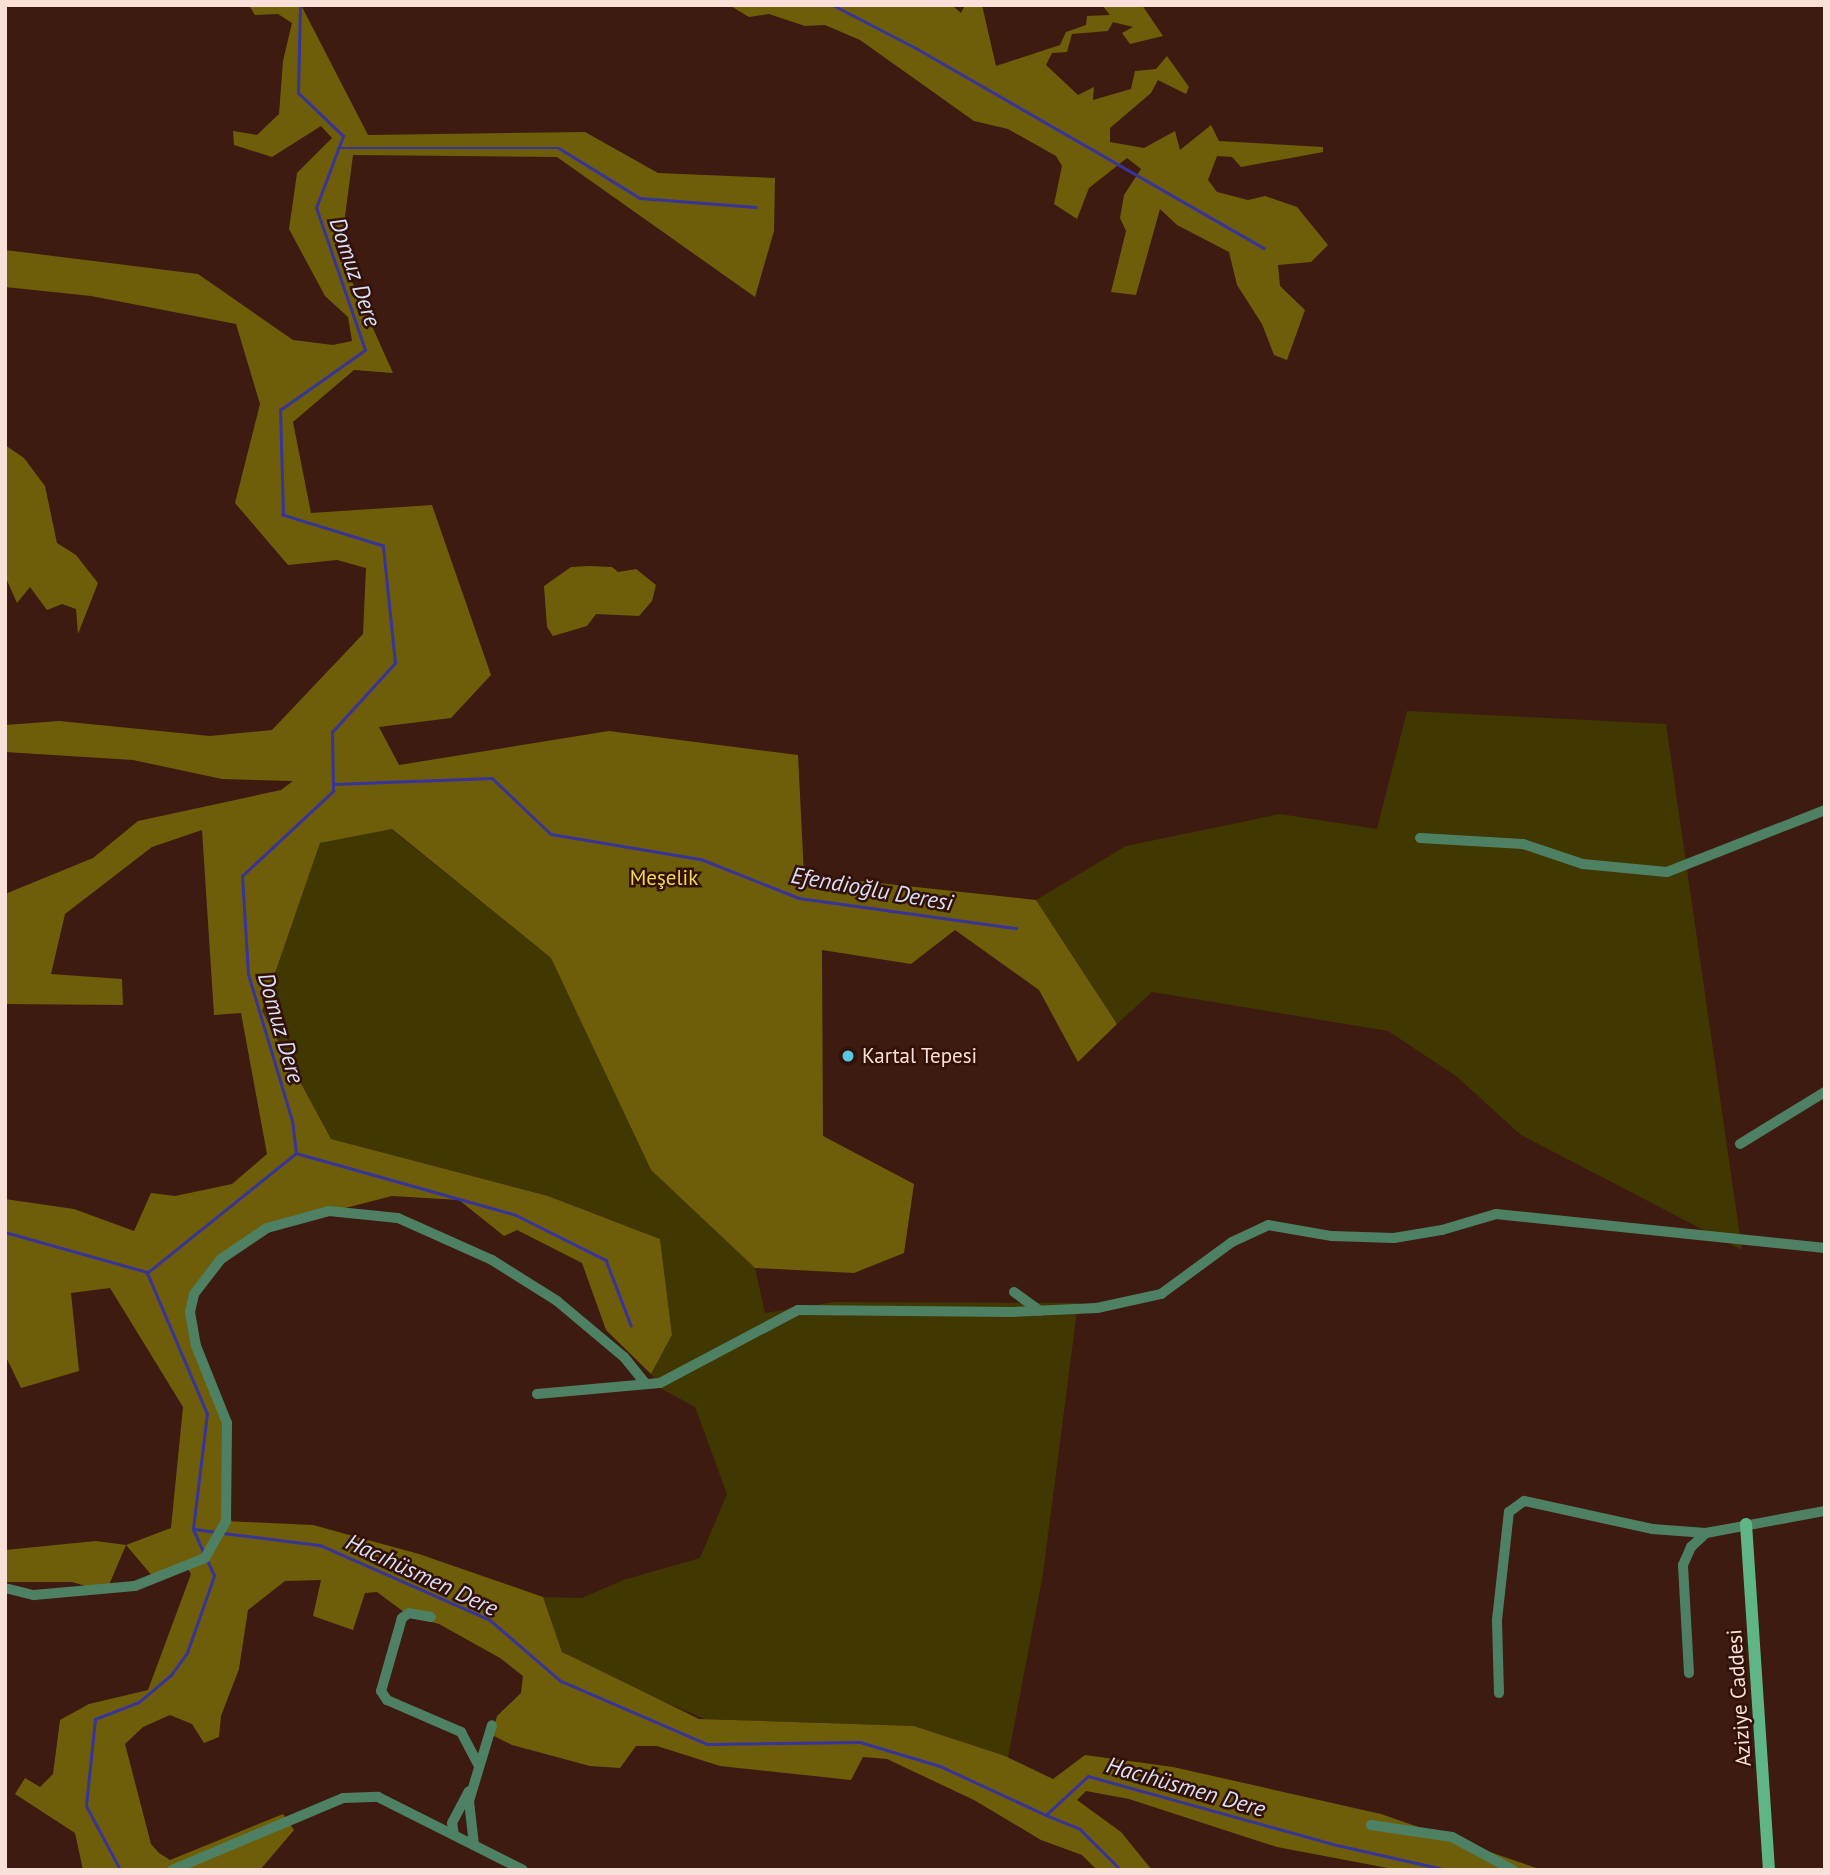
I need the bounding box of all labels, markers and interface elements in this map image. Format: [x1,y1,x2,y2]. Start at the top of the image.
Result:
water label: Domuz Dere [323,214,387,330]
water label: Efendioğlu Deresi [789,861,955,917]
park label: Meşelik [630,865,698,891]
water label: Domuz Dere [252,969,310,1087]
place label: Kartal Tepesi [862,1043,978,1069]
marker: Kartal Tepesi [840,1048,856,1064]
water label: Hacıhüsmen Dere [342,1528,502,1622]
street label: Aziziye Caddesi [1722,1629,1756,1767]
water label: Hacıhüsmen Dere [1103,1751,1269,1823]

